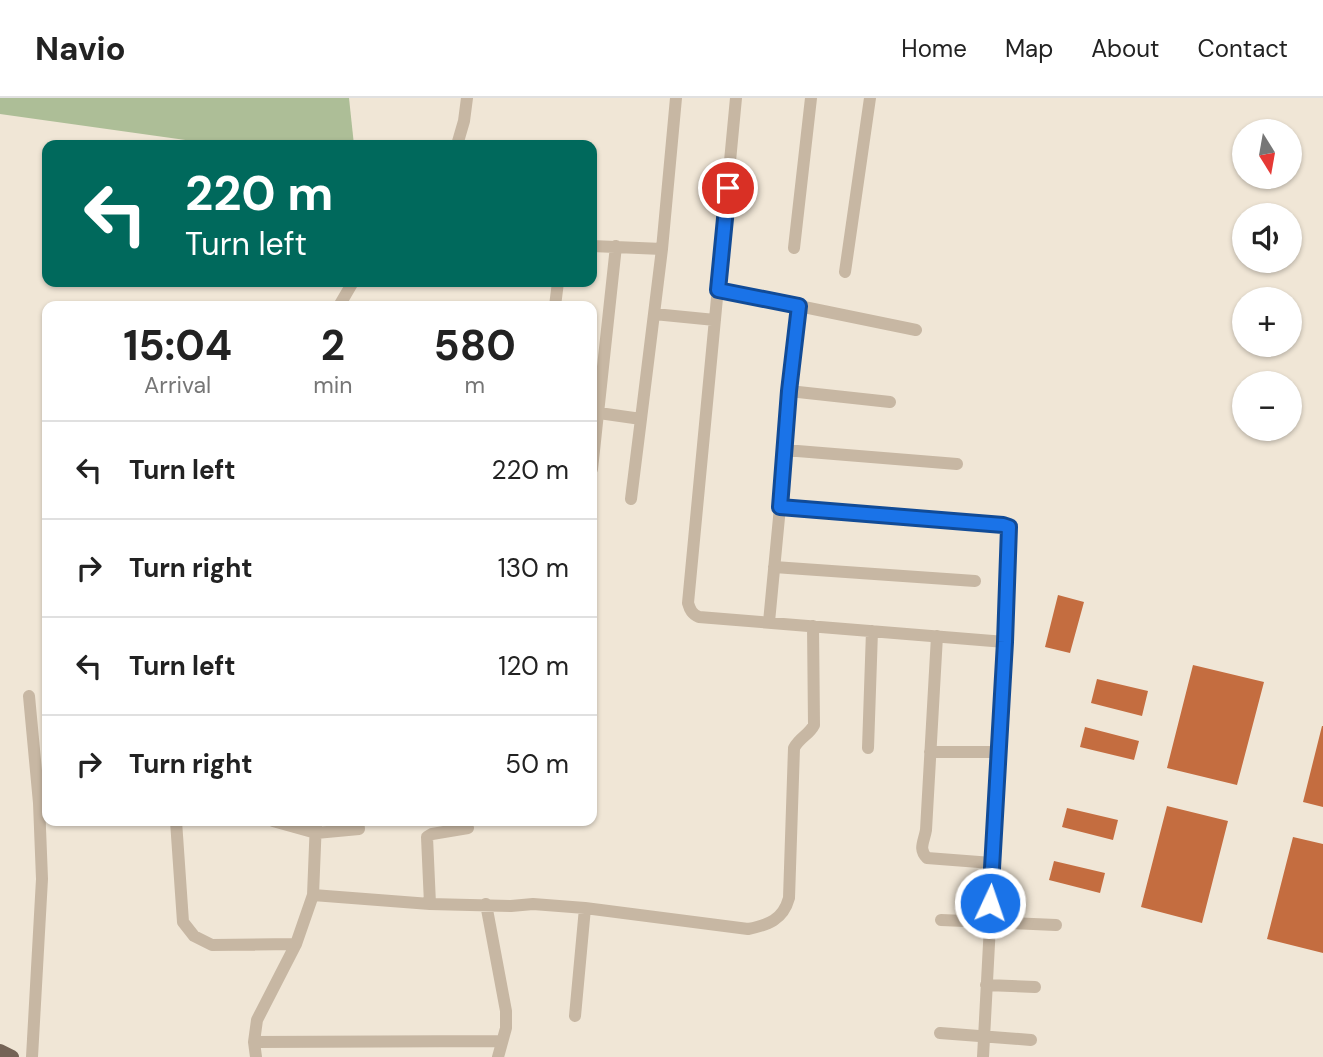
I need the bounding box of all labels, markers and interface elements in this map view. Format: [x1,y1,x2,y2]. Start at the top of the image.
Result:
text: Navio [35,27,126,70]
text: Home [901,33,967,64]
text: Map [1005,33,1053,64]
text: About [1091,33,1160,64]
text: Contact [1198,33,1288,64]
north arrow [1232,119,1302,189]
map controls [1232,119,1302,441]
pin [698,158,758,218]
text: 220 m [185,161,333,225]
icon: left [70,168,161,259]
icon: arrive [709,169,747,207]
button: sound [1232,203,1302,273]
text: Turn left [185,223,307,265]
button: + [1232,287,1302,357]
text: 15:04 [123,318,232,373]
text: 2 [321,318,345,373]
text: 580 [434,318,516,373]
text: Arrival [144,370,211,400]
text: min [313,370,352,400]
text: m [464,370,485,400]
button: − [1232,371,1302,441]
icon: left [70,451,108,489]
text: Turn left [129,453,236,487]
text: 220 m [491,453,569,487]
icon: right [70,549,108,587]
text: Turn right [129,551,253,585]
text: 130 m [498,551,569,585]
icon: left [70,647,108,685]
text: Turn left [129,649,236,683]
text: 120 m [498,649,569,683]
icon: right [70,745,108,783]
text: Turn right [129,747,253,781]
text: 50 m [505,747,569,781]
position arrow [953,866,1027,940]

